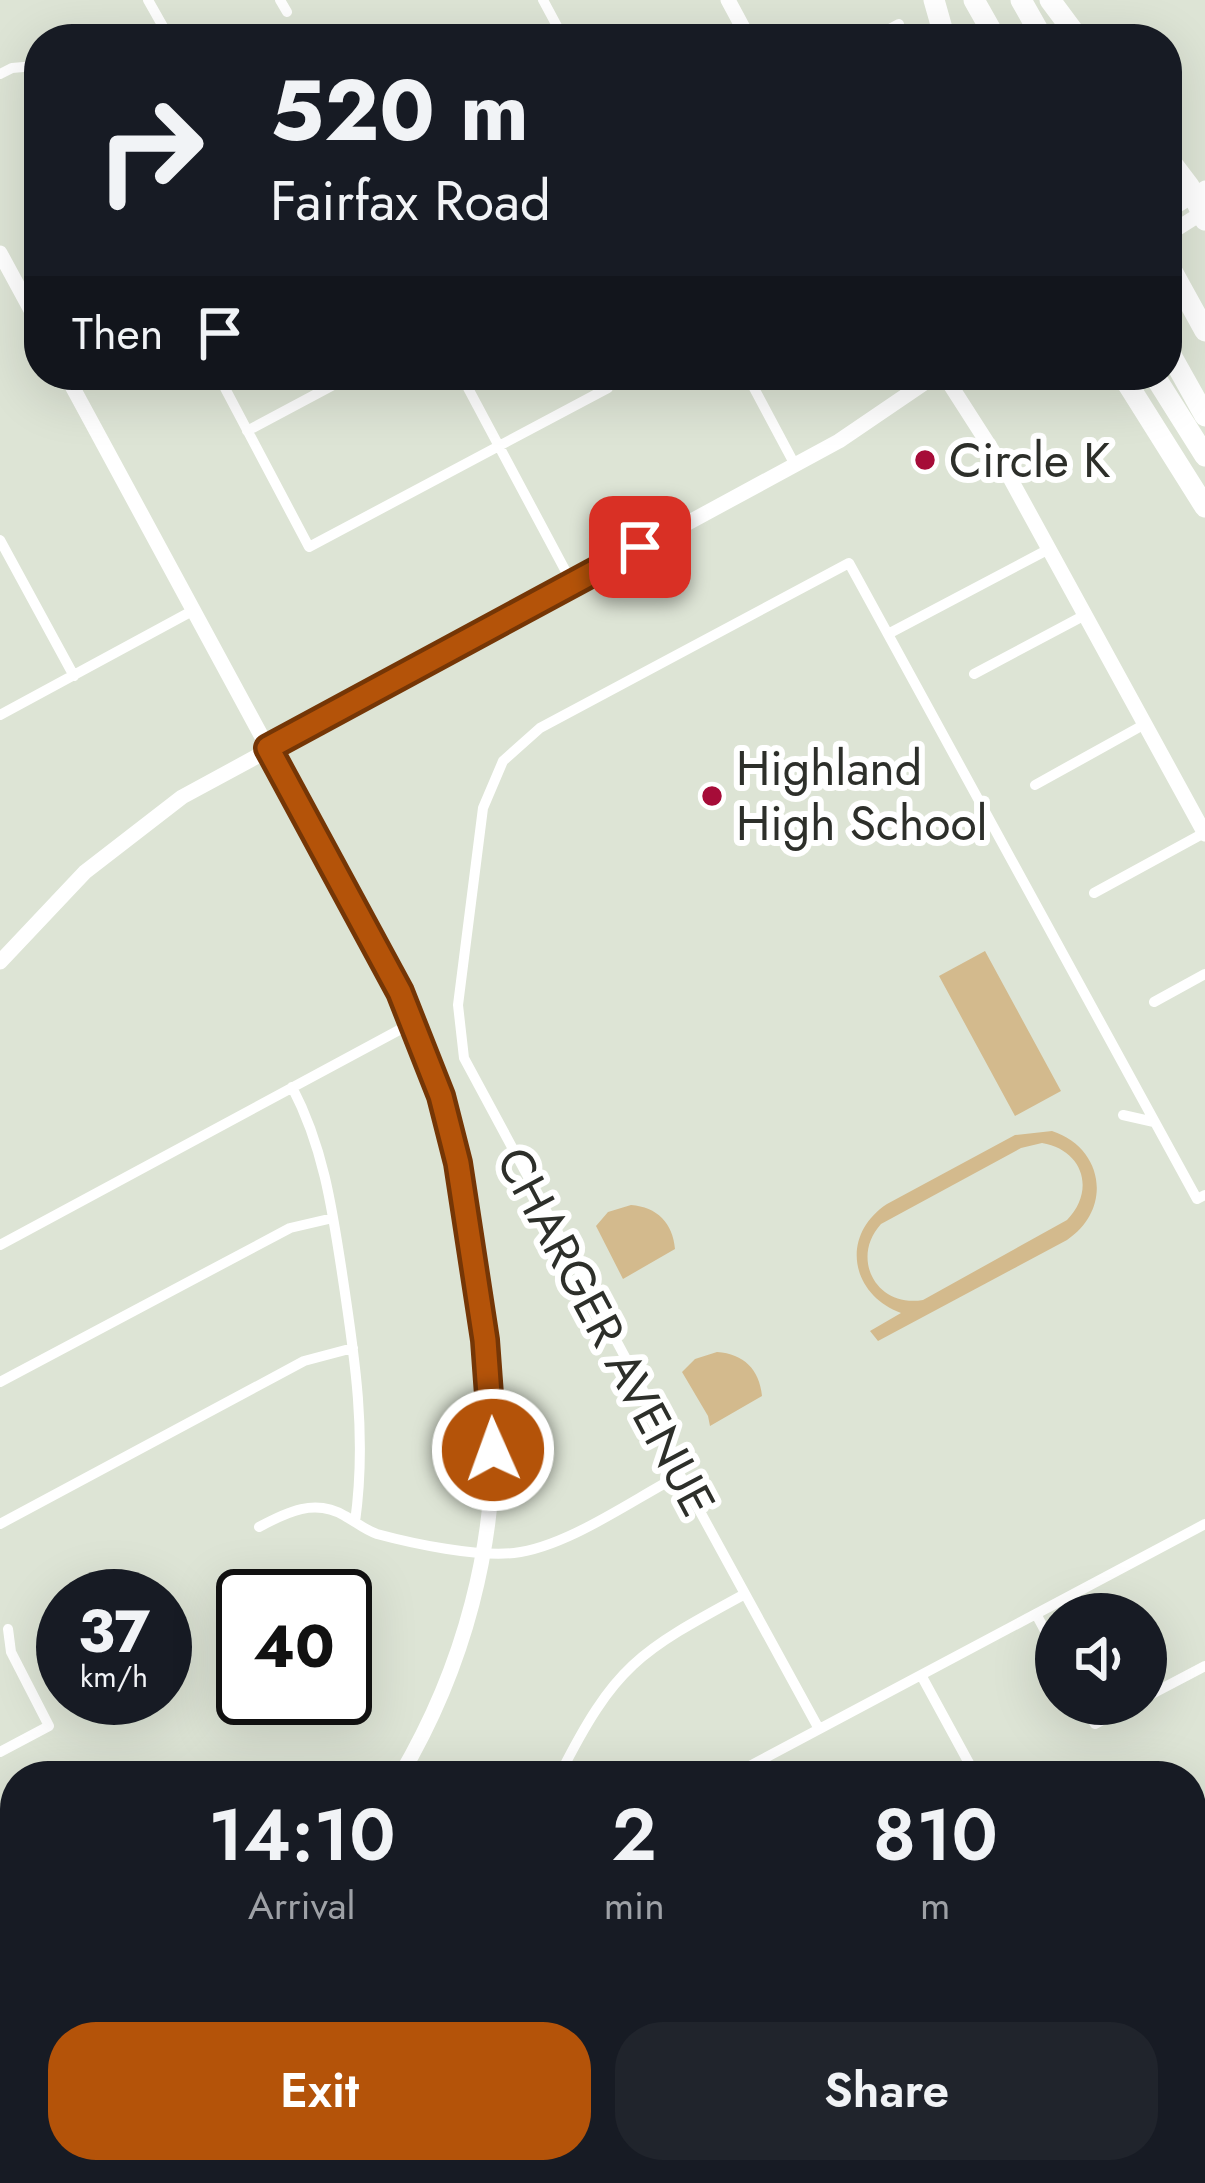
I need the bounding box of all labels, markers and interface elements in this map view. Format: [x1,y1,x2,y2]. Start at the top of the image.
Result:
text: 520 m [270,50,529,172]
icon: right [72,72,228,228]
text: Fairfax Road [270,162,551,240]
icon: arrive [187,300,253,366]
text: Then [72,301,163,366]
place label: Circle K [949,426,1110,495]
marker: Circle K [912,447,938,473]
pin [589,496,691,598]
icon: arrive [607,514,673,580]
place label: Highland High School [736,734,988,858]
marker: Highland High School [699,783,725,809]
street label: CHARGER AVENUE [479,1135,733,1529]
position arrow [430,1387,556,1513]
speed limit sign: 40 [216,1569,372,1725]
text: 37 [78,1588,150,1675]
map controls [1035,1593,1167,1725]
button: sound [1035,1593,1167,1725]
text: km/h [80,1655,148,1698]
text: 14:10 [208,1783,396,1887]
text: 2 [612,1783,657,1887]
text: 810 [873,1783,998,1887]
text: Arrival [248,1877,356,1934]
text: min [604,1877,665,1934]
text: m [920,1877,951,1934]
button: Exit [48,2022,591,2160]
button: Share [615,2022,1158,2160]

